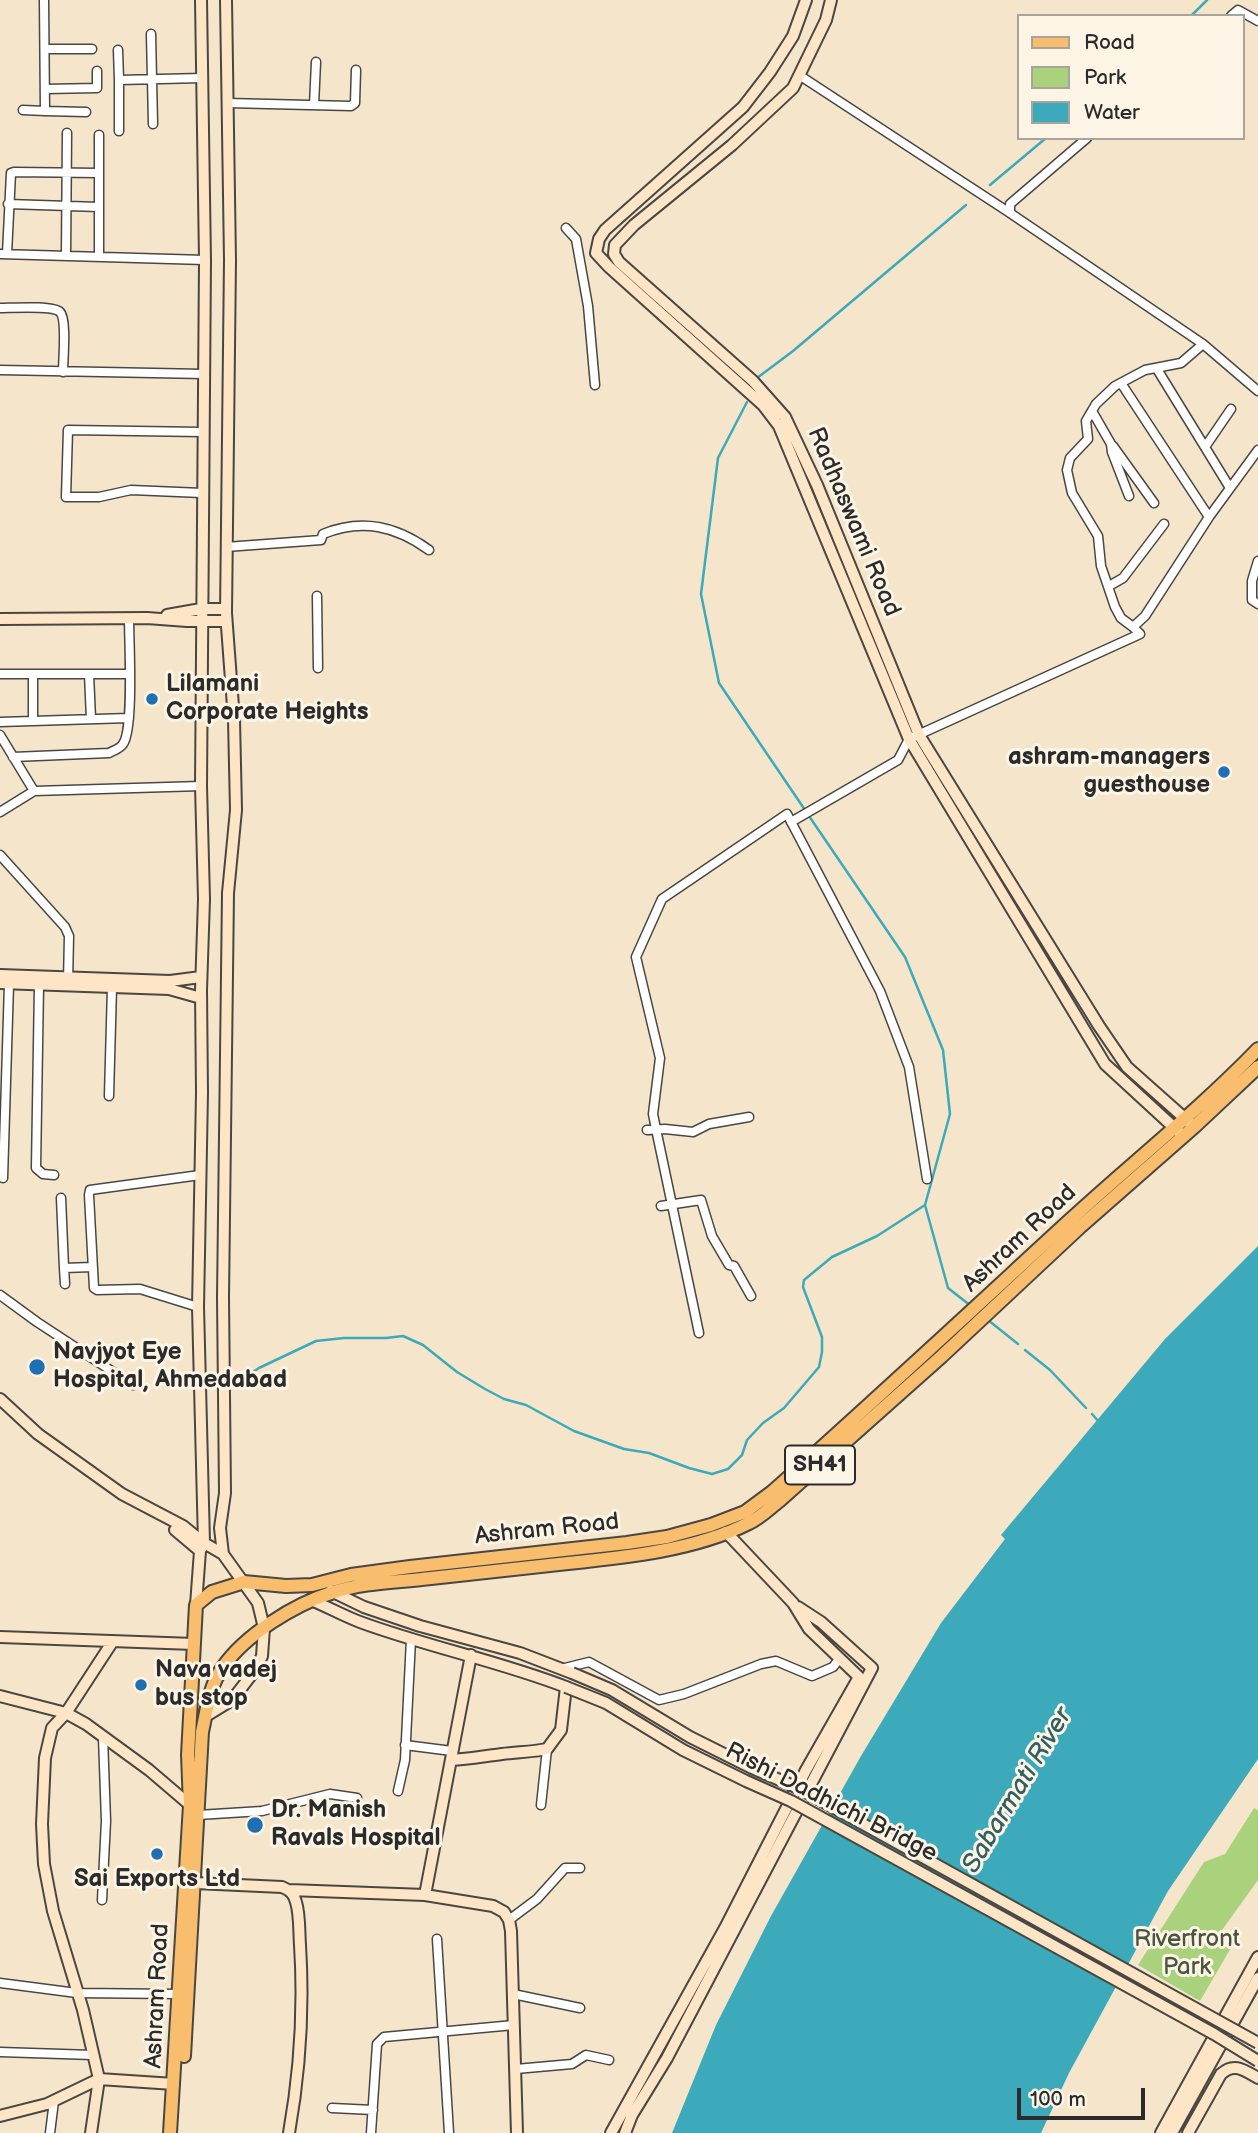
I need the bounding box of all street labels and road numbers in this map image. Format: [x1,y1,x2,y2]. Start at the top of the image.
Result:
street label: Radhaswami Road [800,423,906,621]
street label: Ashram Road [957,1179,1083,1299]
road number: SH41 [785,1446,855,1484]
street label: Ashram Road [473,1508,621,1552]
street label: Rishi Dadhichi Bridge [720,1737,942,1869]
street label: Ashram Road [140,1923,176,2069]

